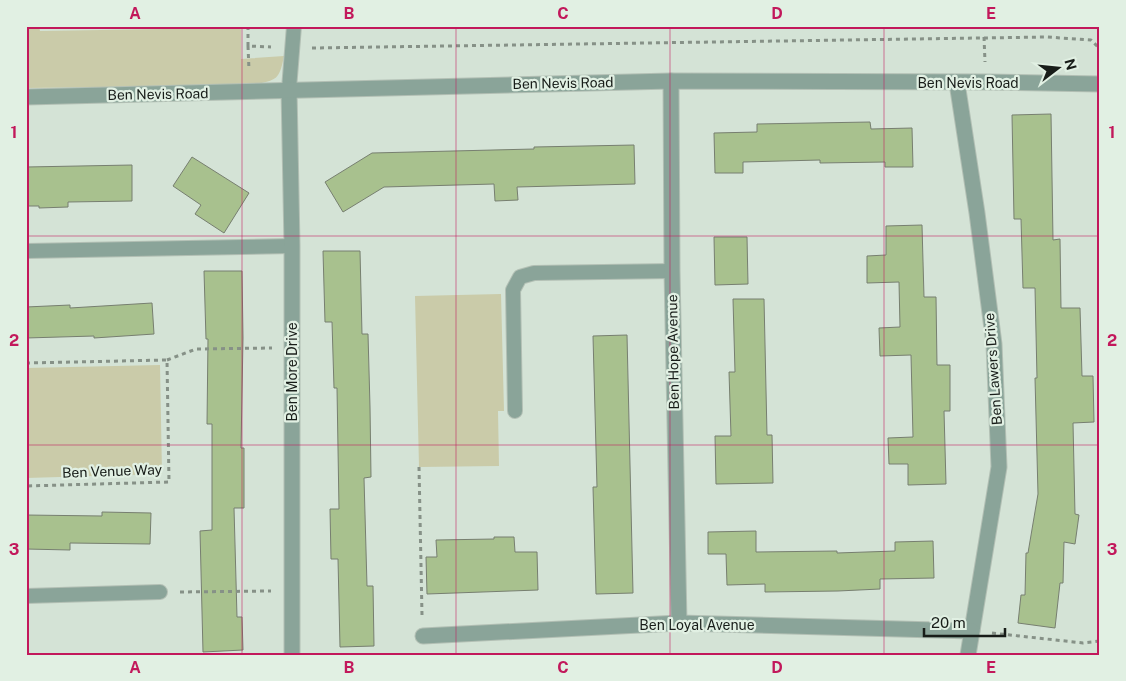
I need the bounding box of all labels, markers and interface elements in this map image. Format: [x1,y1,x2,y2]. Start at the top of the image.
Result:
text: A [129,4,141,23]
text: B [344,4,355,23]
text: C [557,4,569,23]
text: D [771,4,783,23]
text: E [986,4,996,23]
north arrow [1034,42,1084,92]
text: N [1061,57,1080,72]
street label: Ben Nevis Road [512,74,614,92]
street label: Ben Nevis Road [917,75,1019,91]
street label: Ben Nevis Road [107,85,209,103]
text: 1 [11,123,17,142]
text: 1 [1109,123,1115,142]
street label: Ben Hope Avenue [664,294,682,410]
street label: Ben Lawers Drive [981,312,1005,426]
street label: Ben More Drive [284,322,300,422]
text: 2 [9,331,19,350]
text: 2 [1107,331,1117,350]
street label: Ben Venue Way [62,461,163,481]
text: 3 [9,540,19,559]
text: 3 [1107,540,1117,559]
scale bar [924,606,1005,638]
text: 20 m [931,614,966,631]
street label: Ben Loyal Avenue [639,617,755,633]
text: A [129,658,141,677]
text: B [344,658,355,677]
text: C [557,658,569,677]
text: D [771,658,783,677]
text: E [986,658,996,677]

